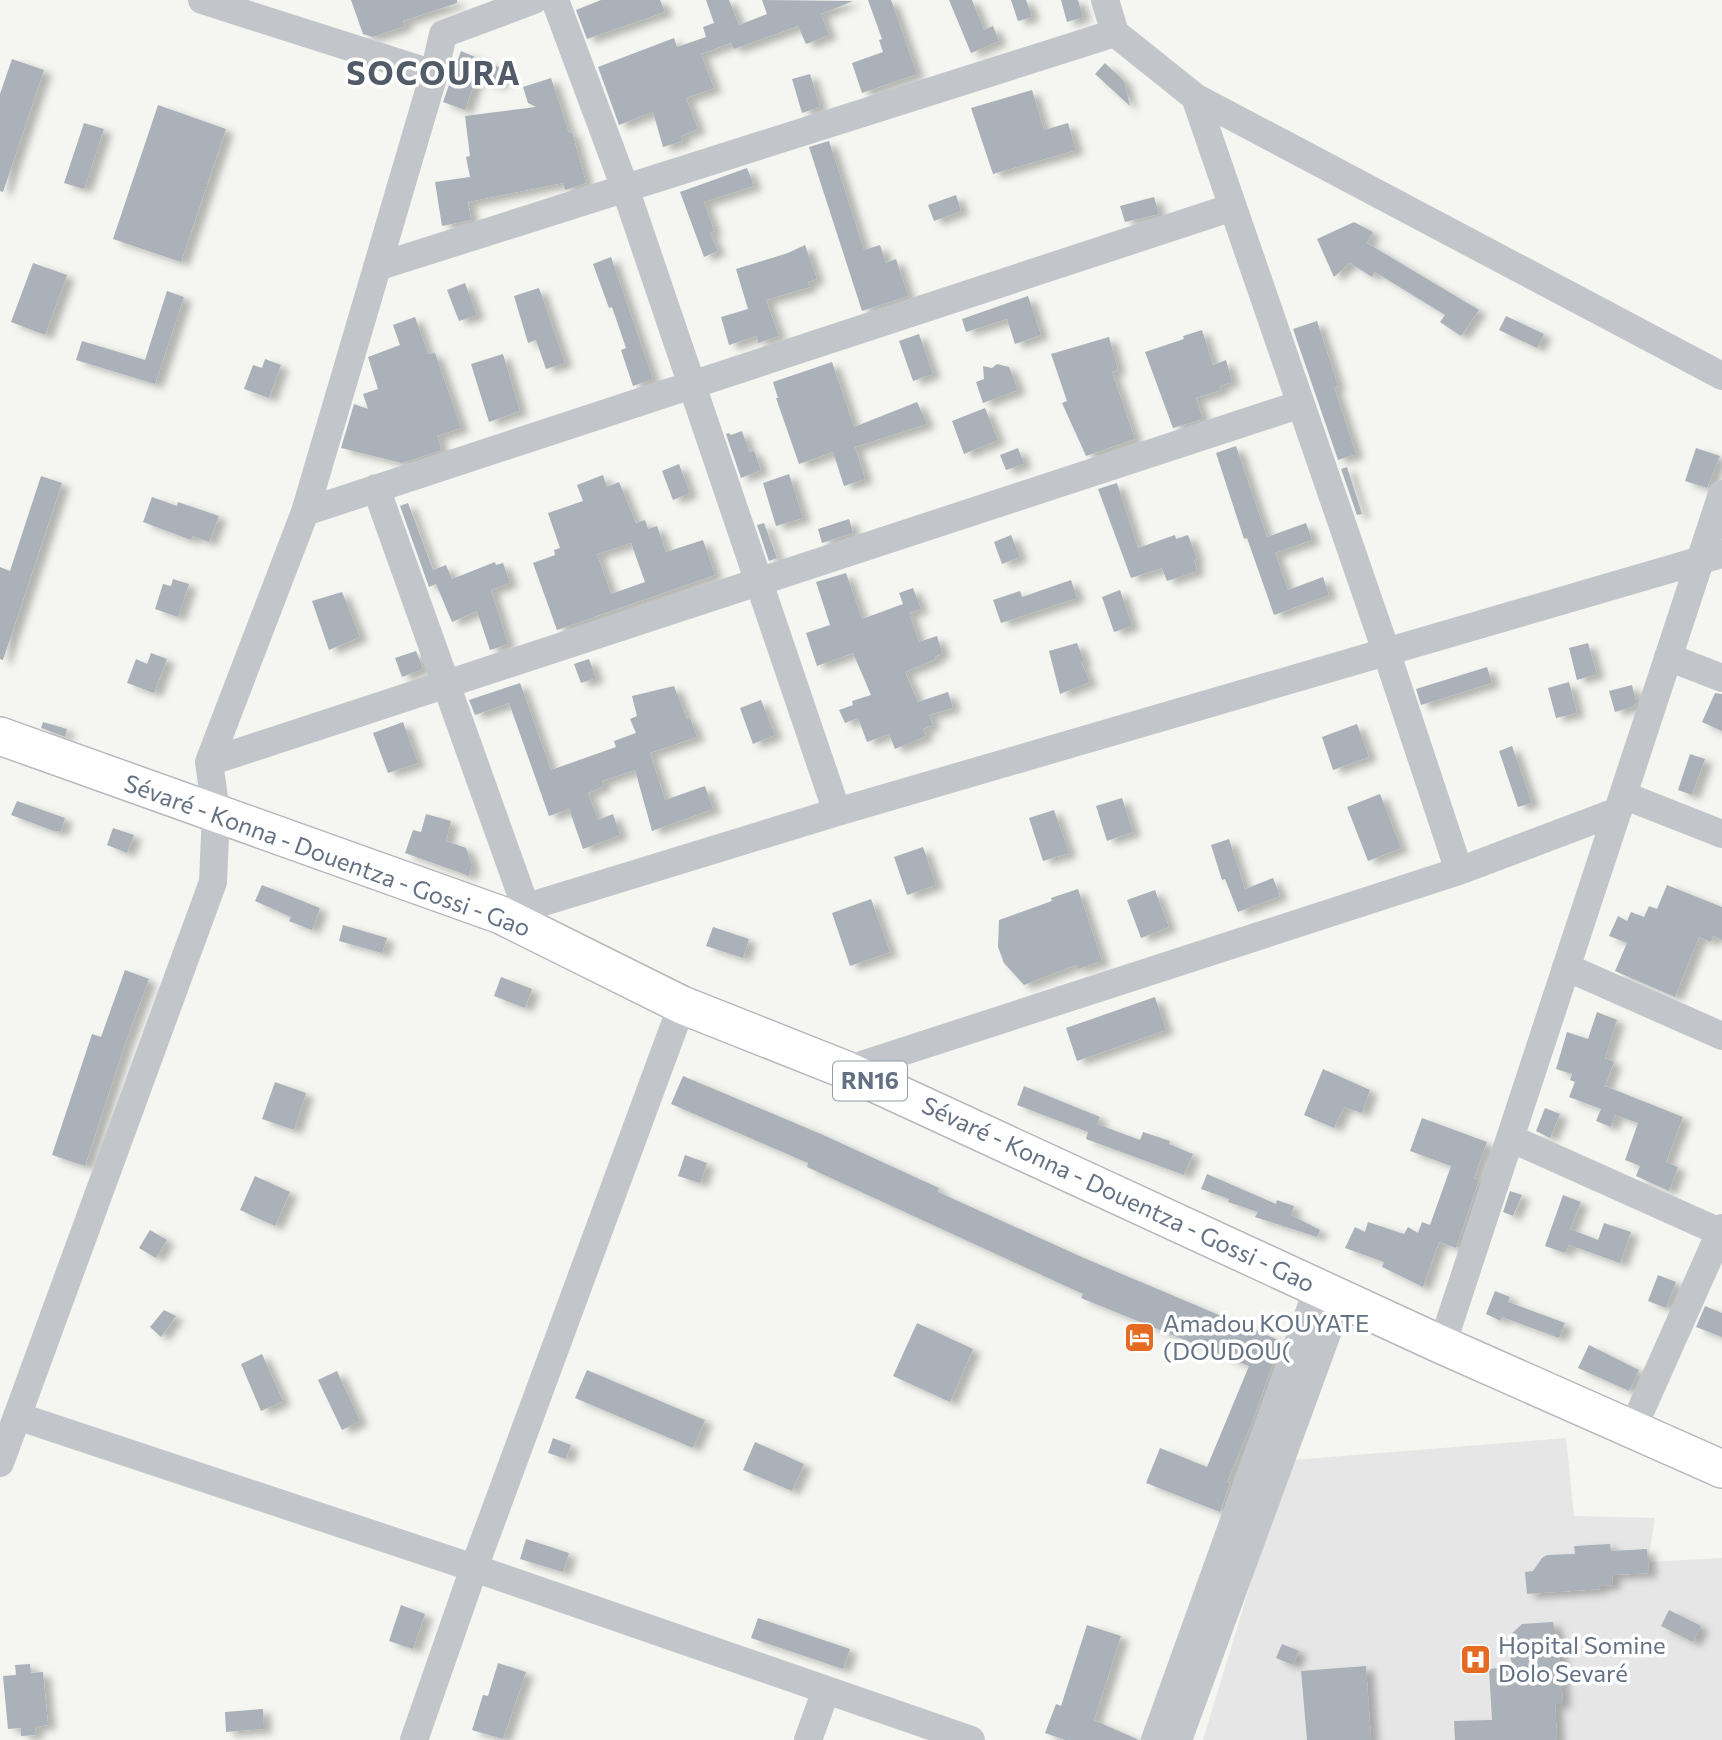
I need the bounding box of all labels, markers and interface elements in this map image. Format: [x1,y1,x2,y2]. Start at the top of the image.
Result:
district label: SOCOURA [346,52,522,92]
street label: Sévaré - Konna - Douentza - Gossi - Gao [120,767,535,942]
road number: RN16 [833,1062,907,1100]
street label: Sévaré - Konna - Douentza - Gossi - Gao [918,1090,1320,1298]
place label: Amadou KOUYATE (DOUDOU( [1163,1308,1369,1365]
hotel icon: Amadou KOUYATE (DOUDOU( [1123,1321,1157,1355]
place label: Hopital Somine Dolo Sevaré [1498,1630,1666,1687]
hospital icon: Hopital Somine Dolo Sevaré [1458,1643,1492,1677]

